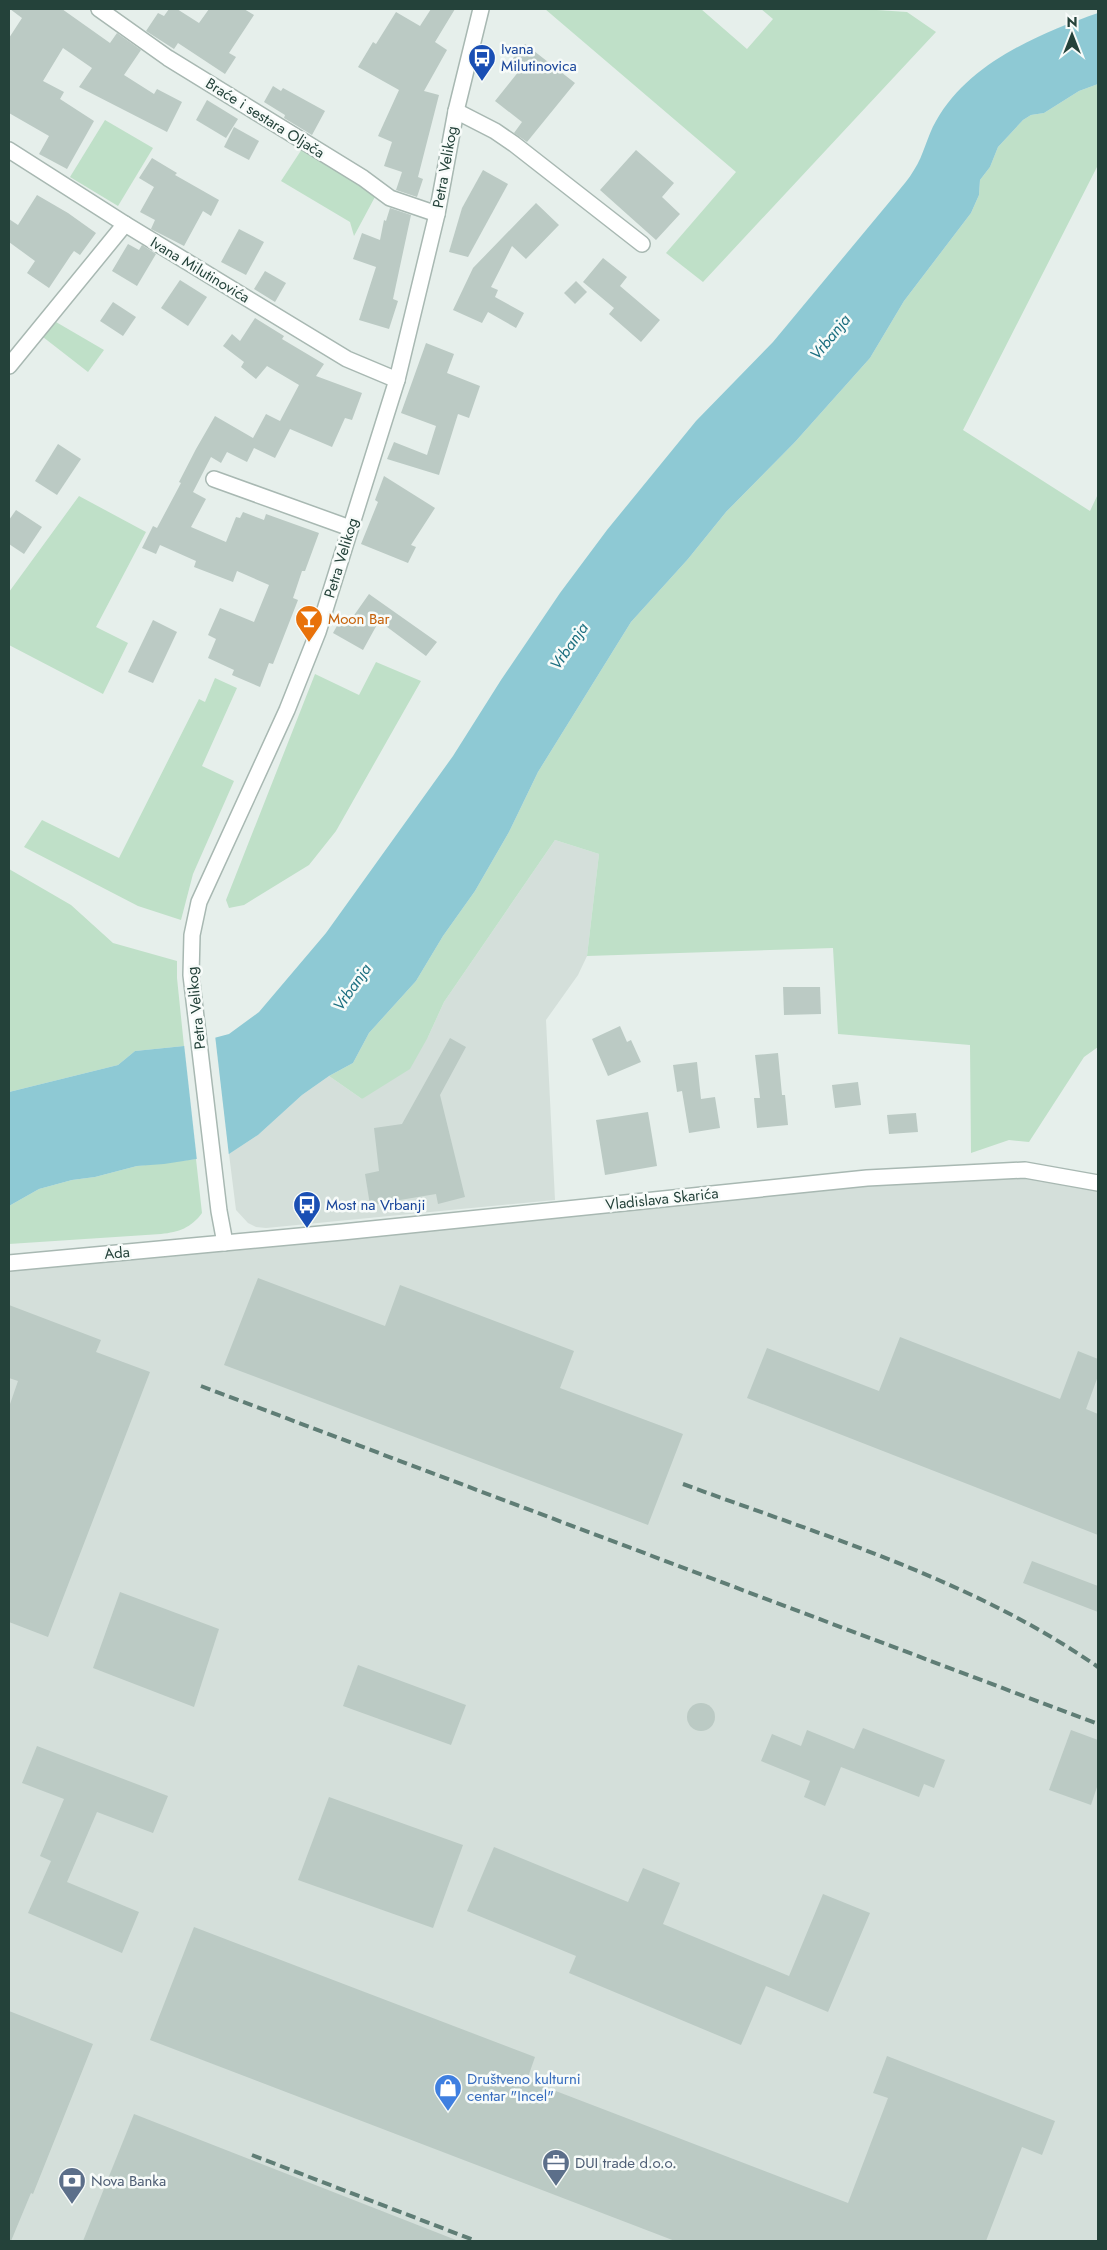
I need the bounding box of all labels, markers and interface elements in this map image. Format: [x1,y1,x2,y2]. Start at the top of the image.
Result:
north arrow [1047,10,1097,60]
text: N [1066,12,1078,32]
place label: Ivana Milutinovica [501,38,577,77]
bus stop icon: Ivana Milutinovica [467,43,497,82]
street label: Braće i sestara Oljača [201,72,329,164]
street label: Petra Velikog [427,124,463,210]
street label: Ivana Milutinovića [146,232,254,308]
water label: Vrbanja [804,309,856,365]
street label: Petra Velikog [318,515,364,601]
bar icon: Moon Bar [294,604,324,643]
place label: Moon Bar [328,608,390,630]
water label: Vrbanja [544,618,594,674]
water label: Vrbanja [327,959,377,1015]
street label: Petra Velikog [181,966,211,1050]
street label: Vladislava Skarića [604,1182,720,1216]
bus stop icon: Most na Vrbanji [292,1190,322,1229]
place label: Most na Vrbanji [326,1194,425,1216]
street label: Ada [103,1241,131,1265]
place label: Društveno kulturni centar "Incel" [467,2068,581,2107]
shop icon: Društveno kulturni centar "Incel" [433,2073,463,2112]
office icon: DUI trade d.o.o. [541,2148,571,2187]
place label: DUI trade d.o.o. [575,2152,676,2174]
bank icon: Nova Banka [57,2166,87,2205]
place label: Nova Banka [91,2170,166,2192]

